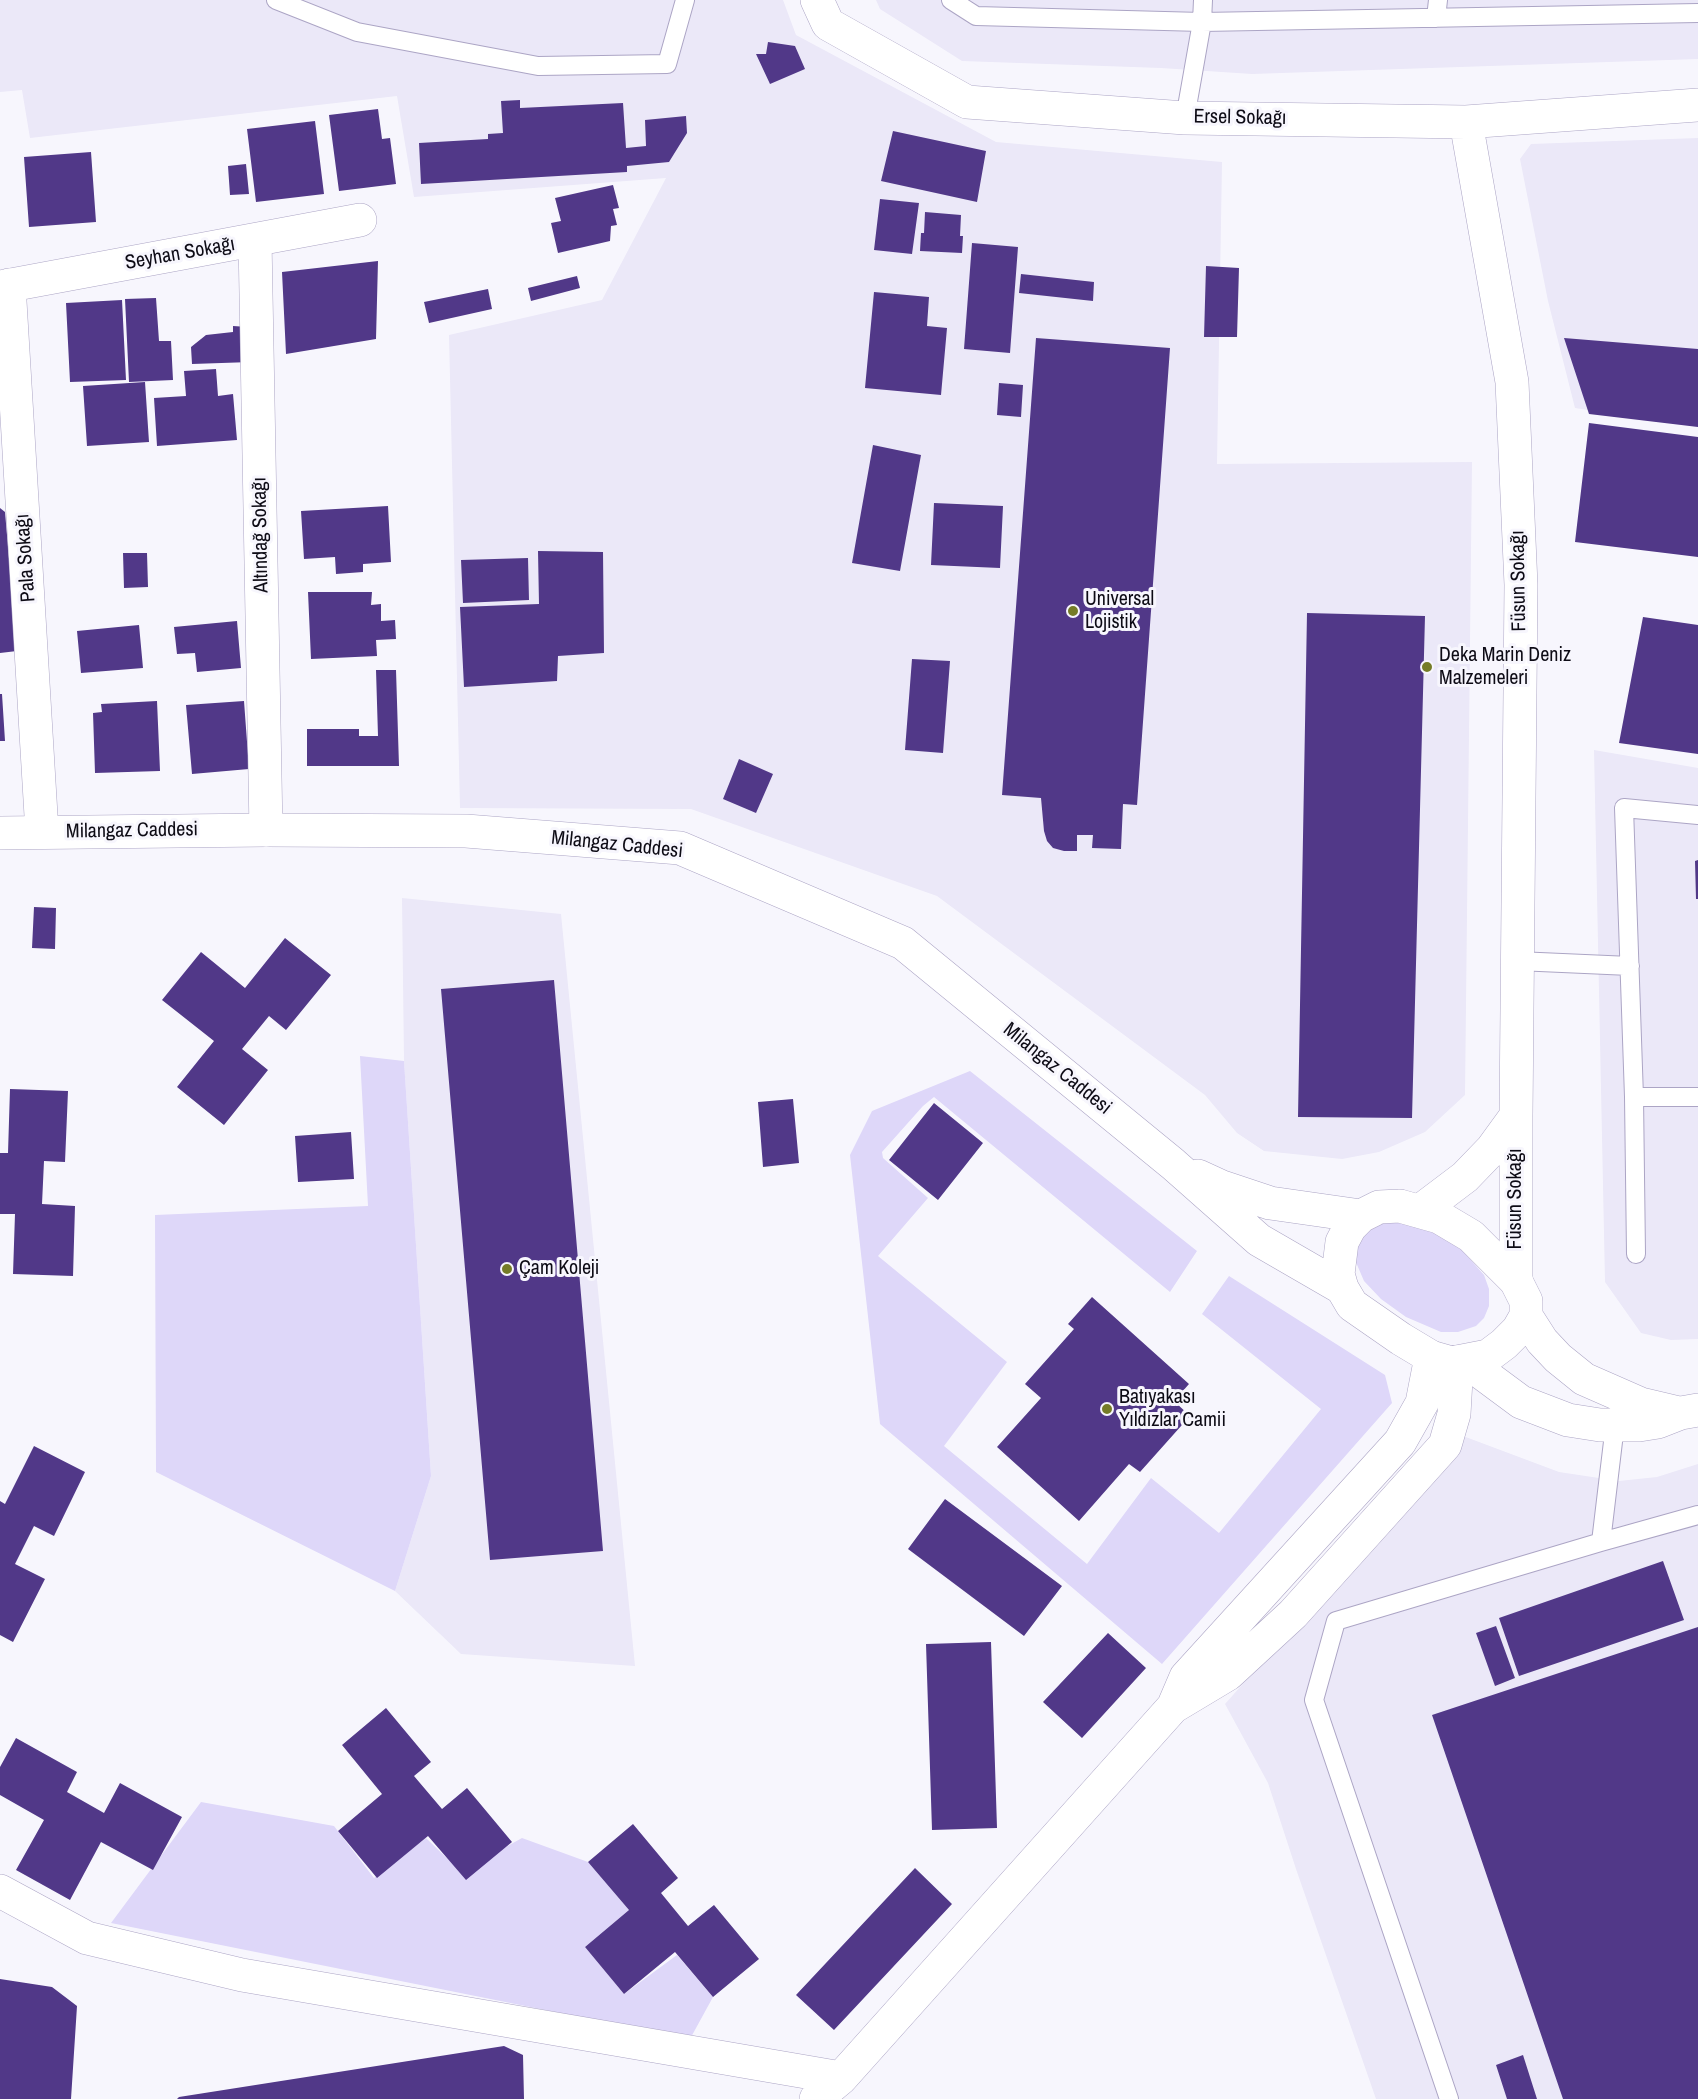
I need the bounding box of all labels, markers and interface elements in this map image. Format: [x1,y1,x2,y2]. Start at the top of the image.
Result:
street label: Ersel Sokağı [1193,105,1287,131]
street label: Seyhan Sokağı [123,233,237,275]
street label: Altındağ Sokağı [248,477,274,593]
street label: Pala Sokağı [11,513,41,603]
street label: Füsun Sokağı [1506,530,1532,632]
place label: Universal Lojistik [1085,588,1154,635]
marker: Universal Lojistik [1066,604,1080,618]
place label: Deka Marin Deniz Malzemeleri [1439,644,1571,691]
marker: Deka Marin Deniz Malzemeleri [1420,660,1434,674]
street label: Milangaz Caddesi [66,818,198,844]
street label: Milangaz Caddesi [550,826,684,864]
street label: Milangaz Caddesi [998,1018,1116,1120]
street label: Füsun Sokağı [1504,1148,1528,1250]
place label: Çam Koleji [519,1257,599,1281]
marker: Çam Koleji [500,1262,514,1276]
place label: Batıyakası Yıldızlar Camii [1119,1386,1226,1433]
marker: Batıyakası Yıldızlar Camii [1100,1402,1114,1416]

